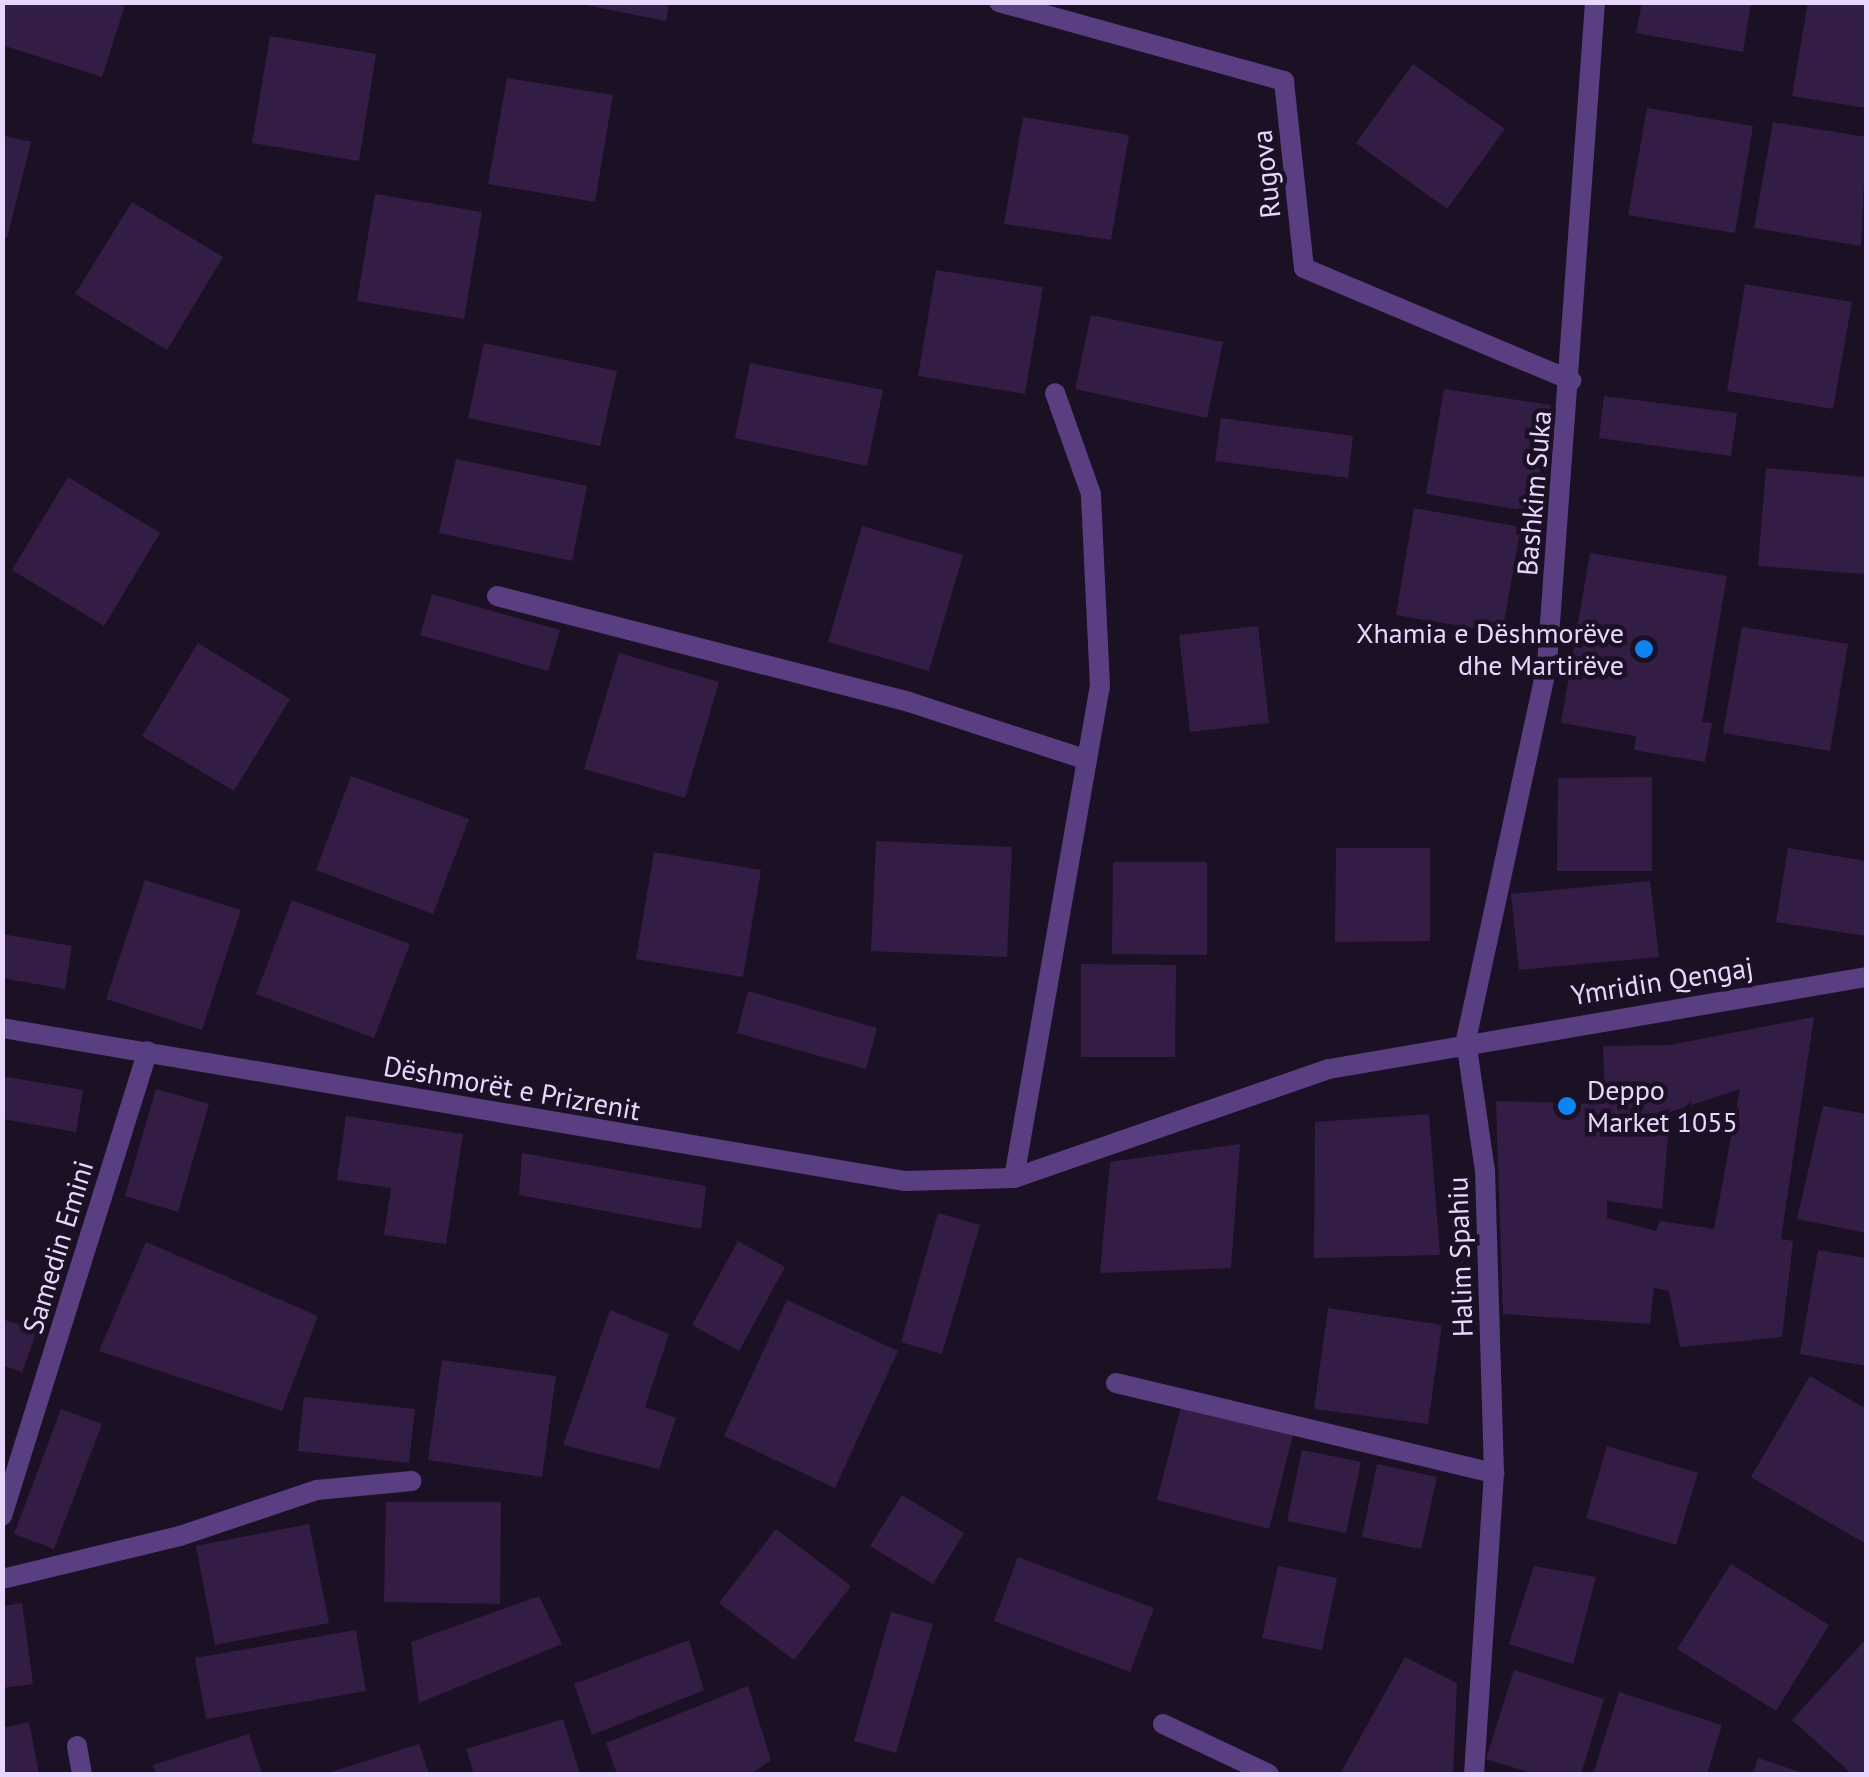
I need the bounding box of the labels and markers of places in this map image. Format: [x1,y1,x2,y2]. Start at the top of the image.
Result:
place label: Xhamia e Dëshmorëve dhe Martirëve [1356,616,1624,682]
marker: Xhamia e Dëshmorëve dhe Martirëve [1633,638,1655,660]
place label: Deppo Market 1055 [1587,1073,1738,1139]
marker: Deppo Market 1055 [1556,1095,1578,1117]

